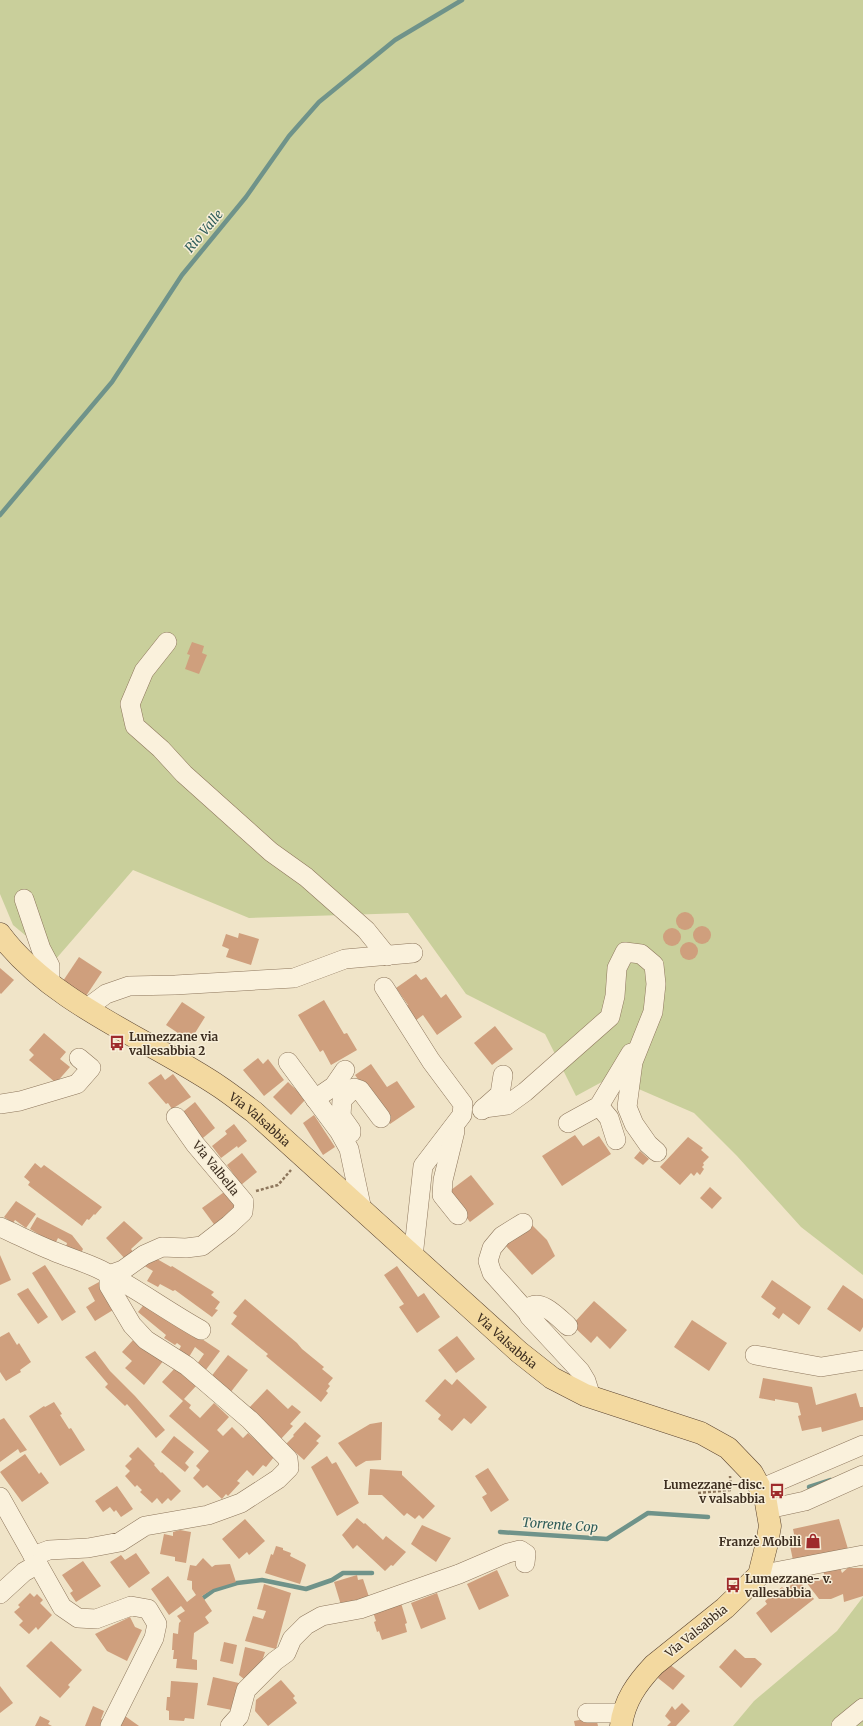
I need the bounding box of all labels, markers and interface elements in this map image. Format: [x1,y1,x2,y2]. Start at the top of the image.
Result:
water label: Rio Valle [181,206,227,256]
place label: Lumezzane via vallesabbia 2 [128,1029,219,1058]
bus stop icon: Lumezzane via vallesabbia 2 [108,1034,126,1052]
street label: Via Valsabbia [226,1088,294,1149]
street label: Via Valbella [189,1137,243,1199]
street label: Via Valsabbia [473,1309,541,1372]
place label: Lumezzane-disc. v valsabbia [663,1477,765,1506]
bus stop icon: Lumezzane-disc. v valsabbia [768,1482,786,1500]
water label: Torrente Cop [522,1514,598,1536]
shop icon: Franzè Mobili [804,1532,822,1550]
place label: Franzè Mobili [719,1534,801,1549]
place label: Lumezzane- v. vallesabbia [744,1571,832,1600]
bus stop icon: Lumezzane- v. vallesabbia [724,1576,742,1594]
street label: Via Valsabbia [661,1601,731,1661]

